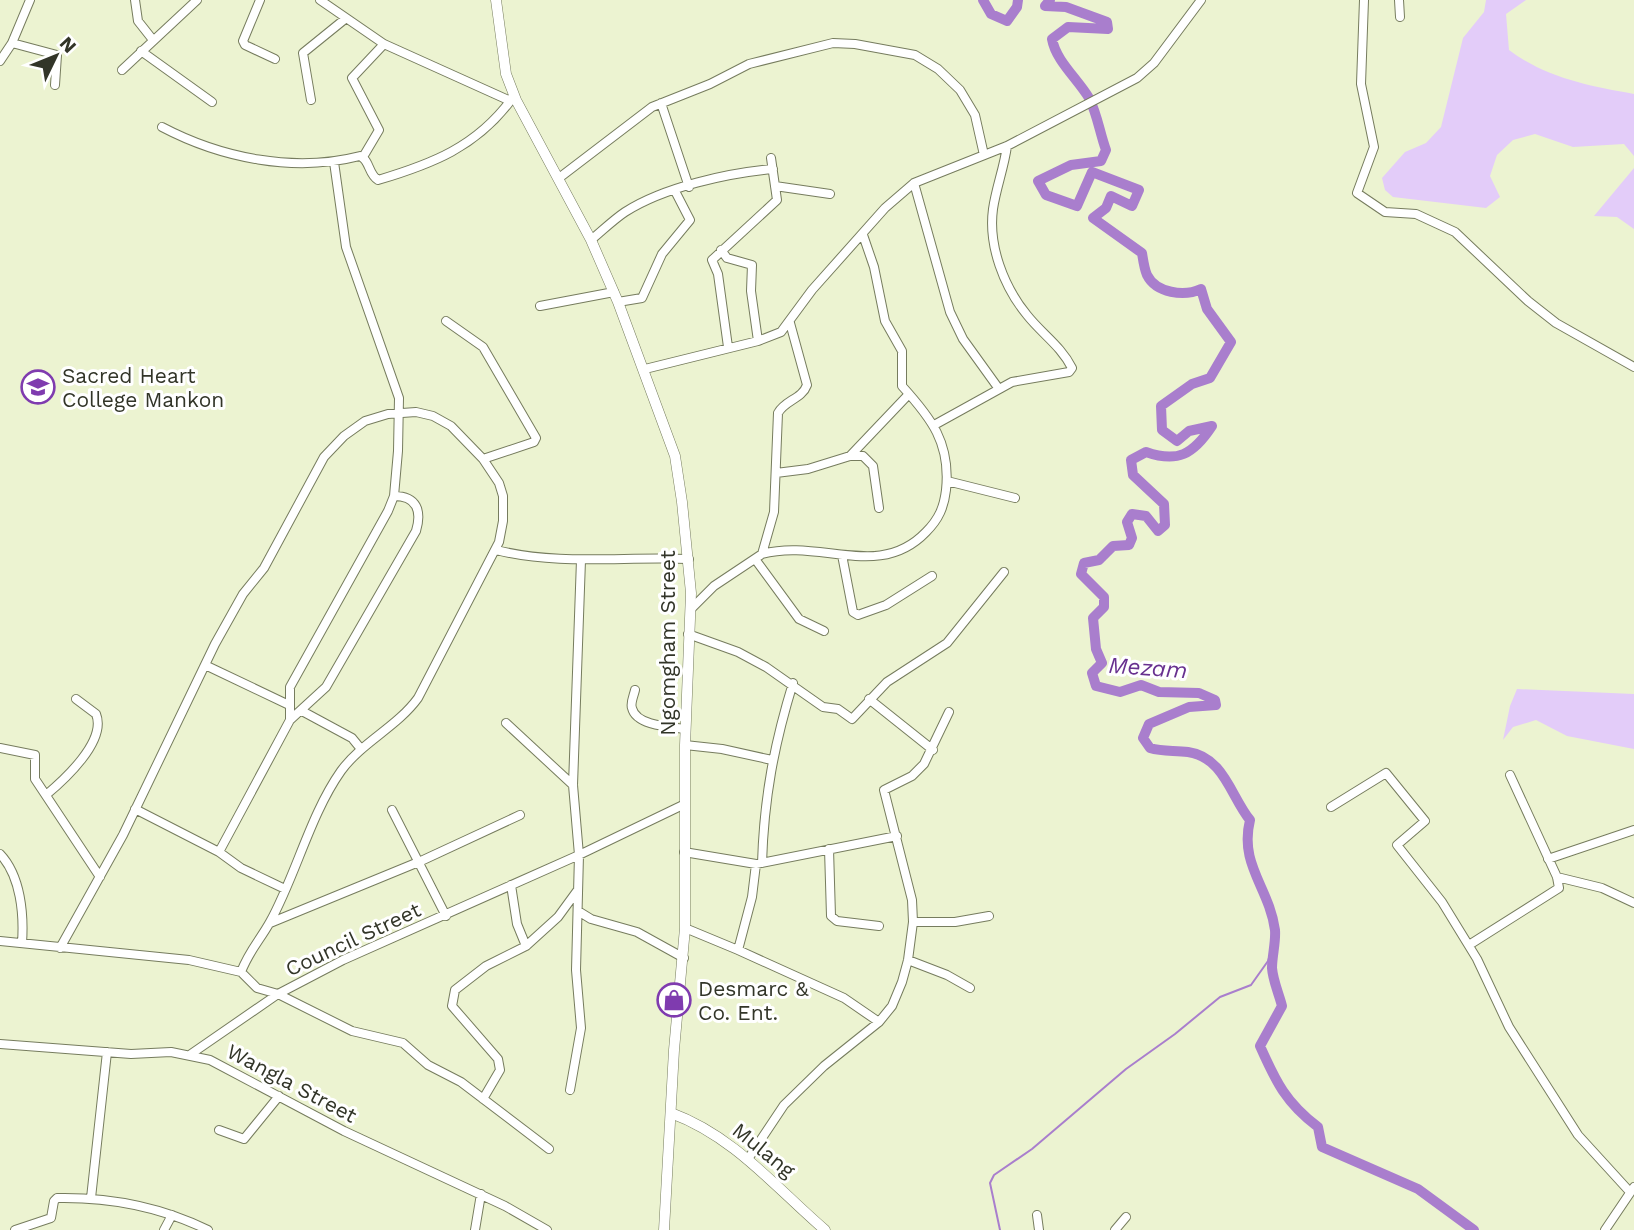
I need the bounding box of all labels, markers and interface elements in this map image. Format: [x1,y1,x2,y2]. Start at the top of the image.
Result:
north arrow [21,21,91,91]
text: N [55,32,81,58]
place label: Sacred Heart College Mankon [62,363,224,412]
school or university icon: Sacred Heart College Mankon [19,368,57,406]
street label: Ngomgham Street [655,550,680,736]
water label: Mezam [1108,652,1188,684]
street label: Council Street [281,897,425,981]
place label: Desmarc & Co. Ent. [698,976,809,1025]
shop icon: Desmarc & Co. Ent. [655,981,693,1019]
street label: Wangla Street [223,1038,361,1128]
street label: Mulang [728,1117,801,1183]

